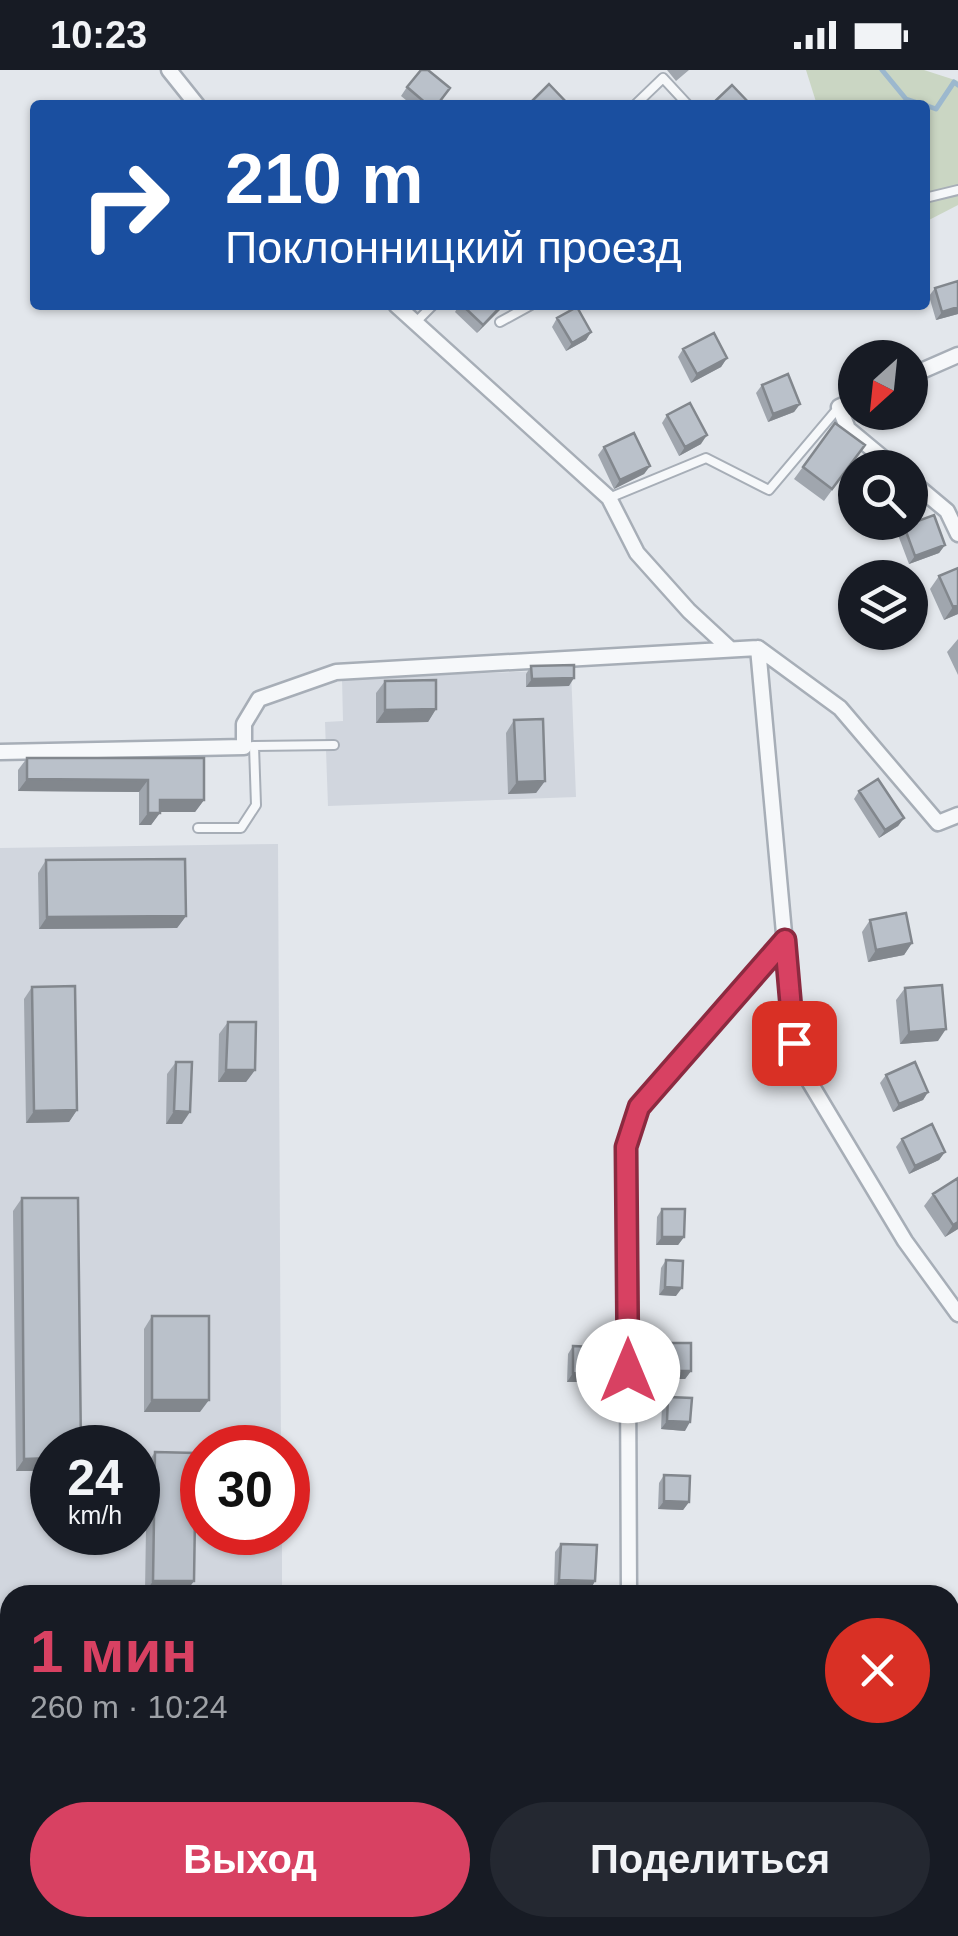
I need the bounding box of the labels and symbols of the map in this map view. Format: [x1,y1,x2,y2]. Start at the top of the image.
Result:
north arrow [838,340,928,430]
pin [752,1001,837,1086]
position arrow [576,1319,680,1423]
speed limit sign: 30 [180,1425,310,1555]

